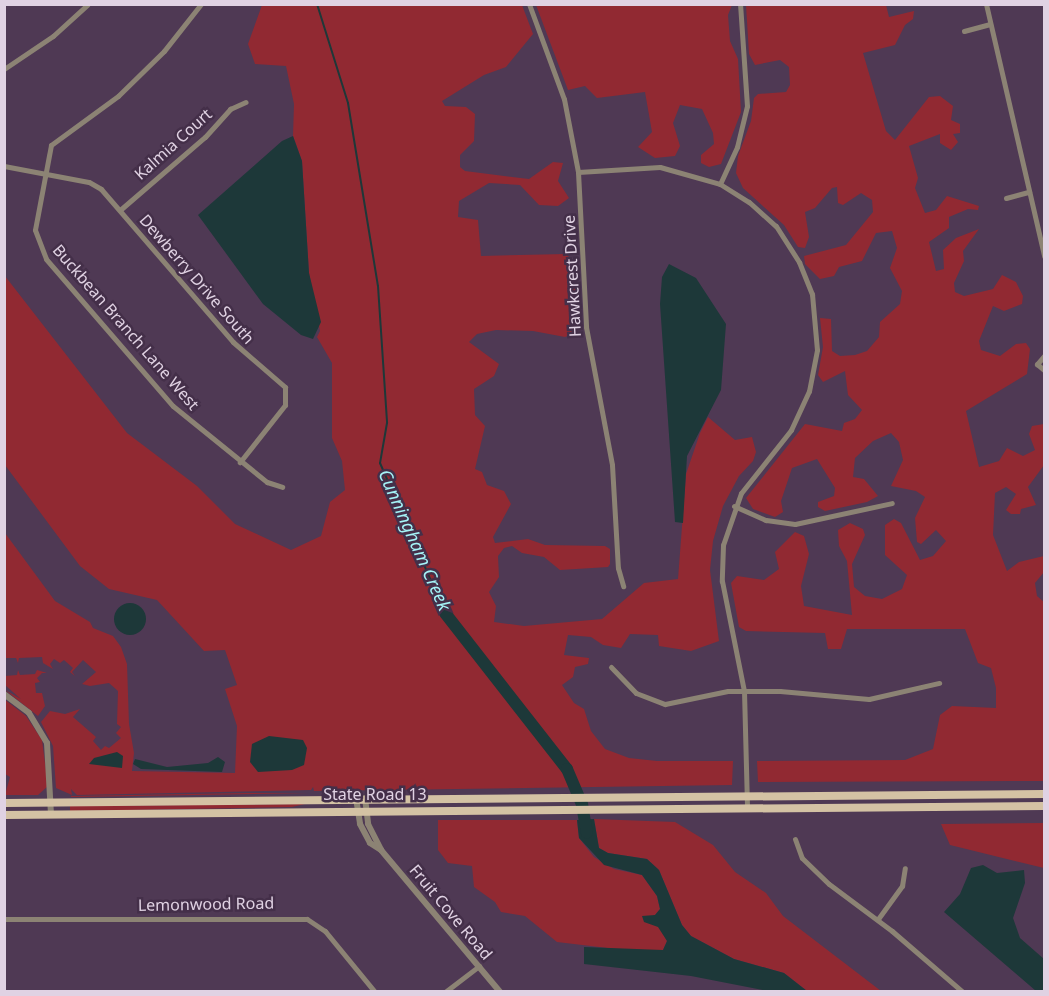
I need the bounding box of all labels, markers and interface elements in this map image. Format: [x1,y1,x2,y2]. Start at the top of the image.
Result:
street label: Kalmia Court [130,104,216,184]
street label: Dewberry Drive South [136,210,258,348]
street label: Hawkcrest Drive [559,215,585,337]
street label: Buckbean Branch Lane West [49,240,203,414]
water label: Cunningham Creek [374,466,456,614]
street label: State Road 13 [323,784,427,804]
street label: Fruit Cove Road [406,861,496,963]
street label: Lemonwood Road [138,893,274,915]

